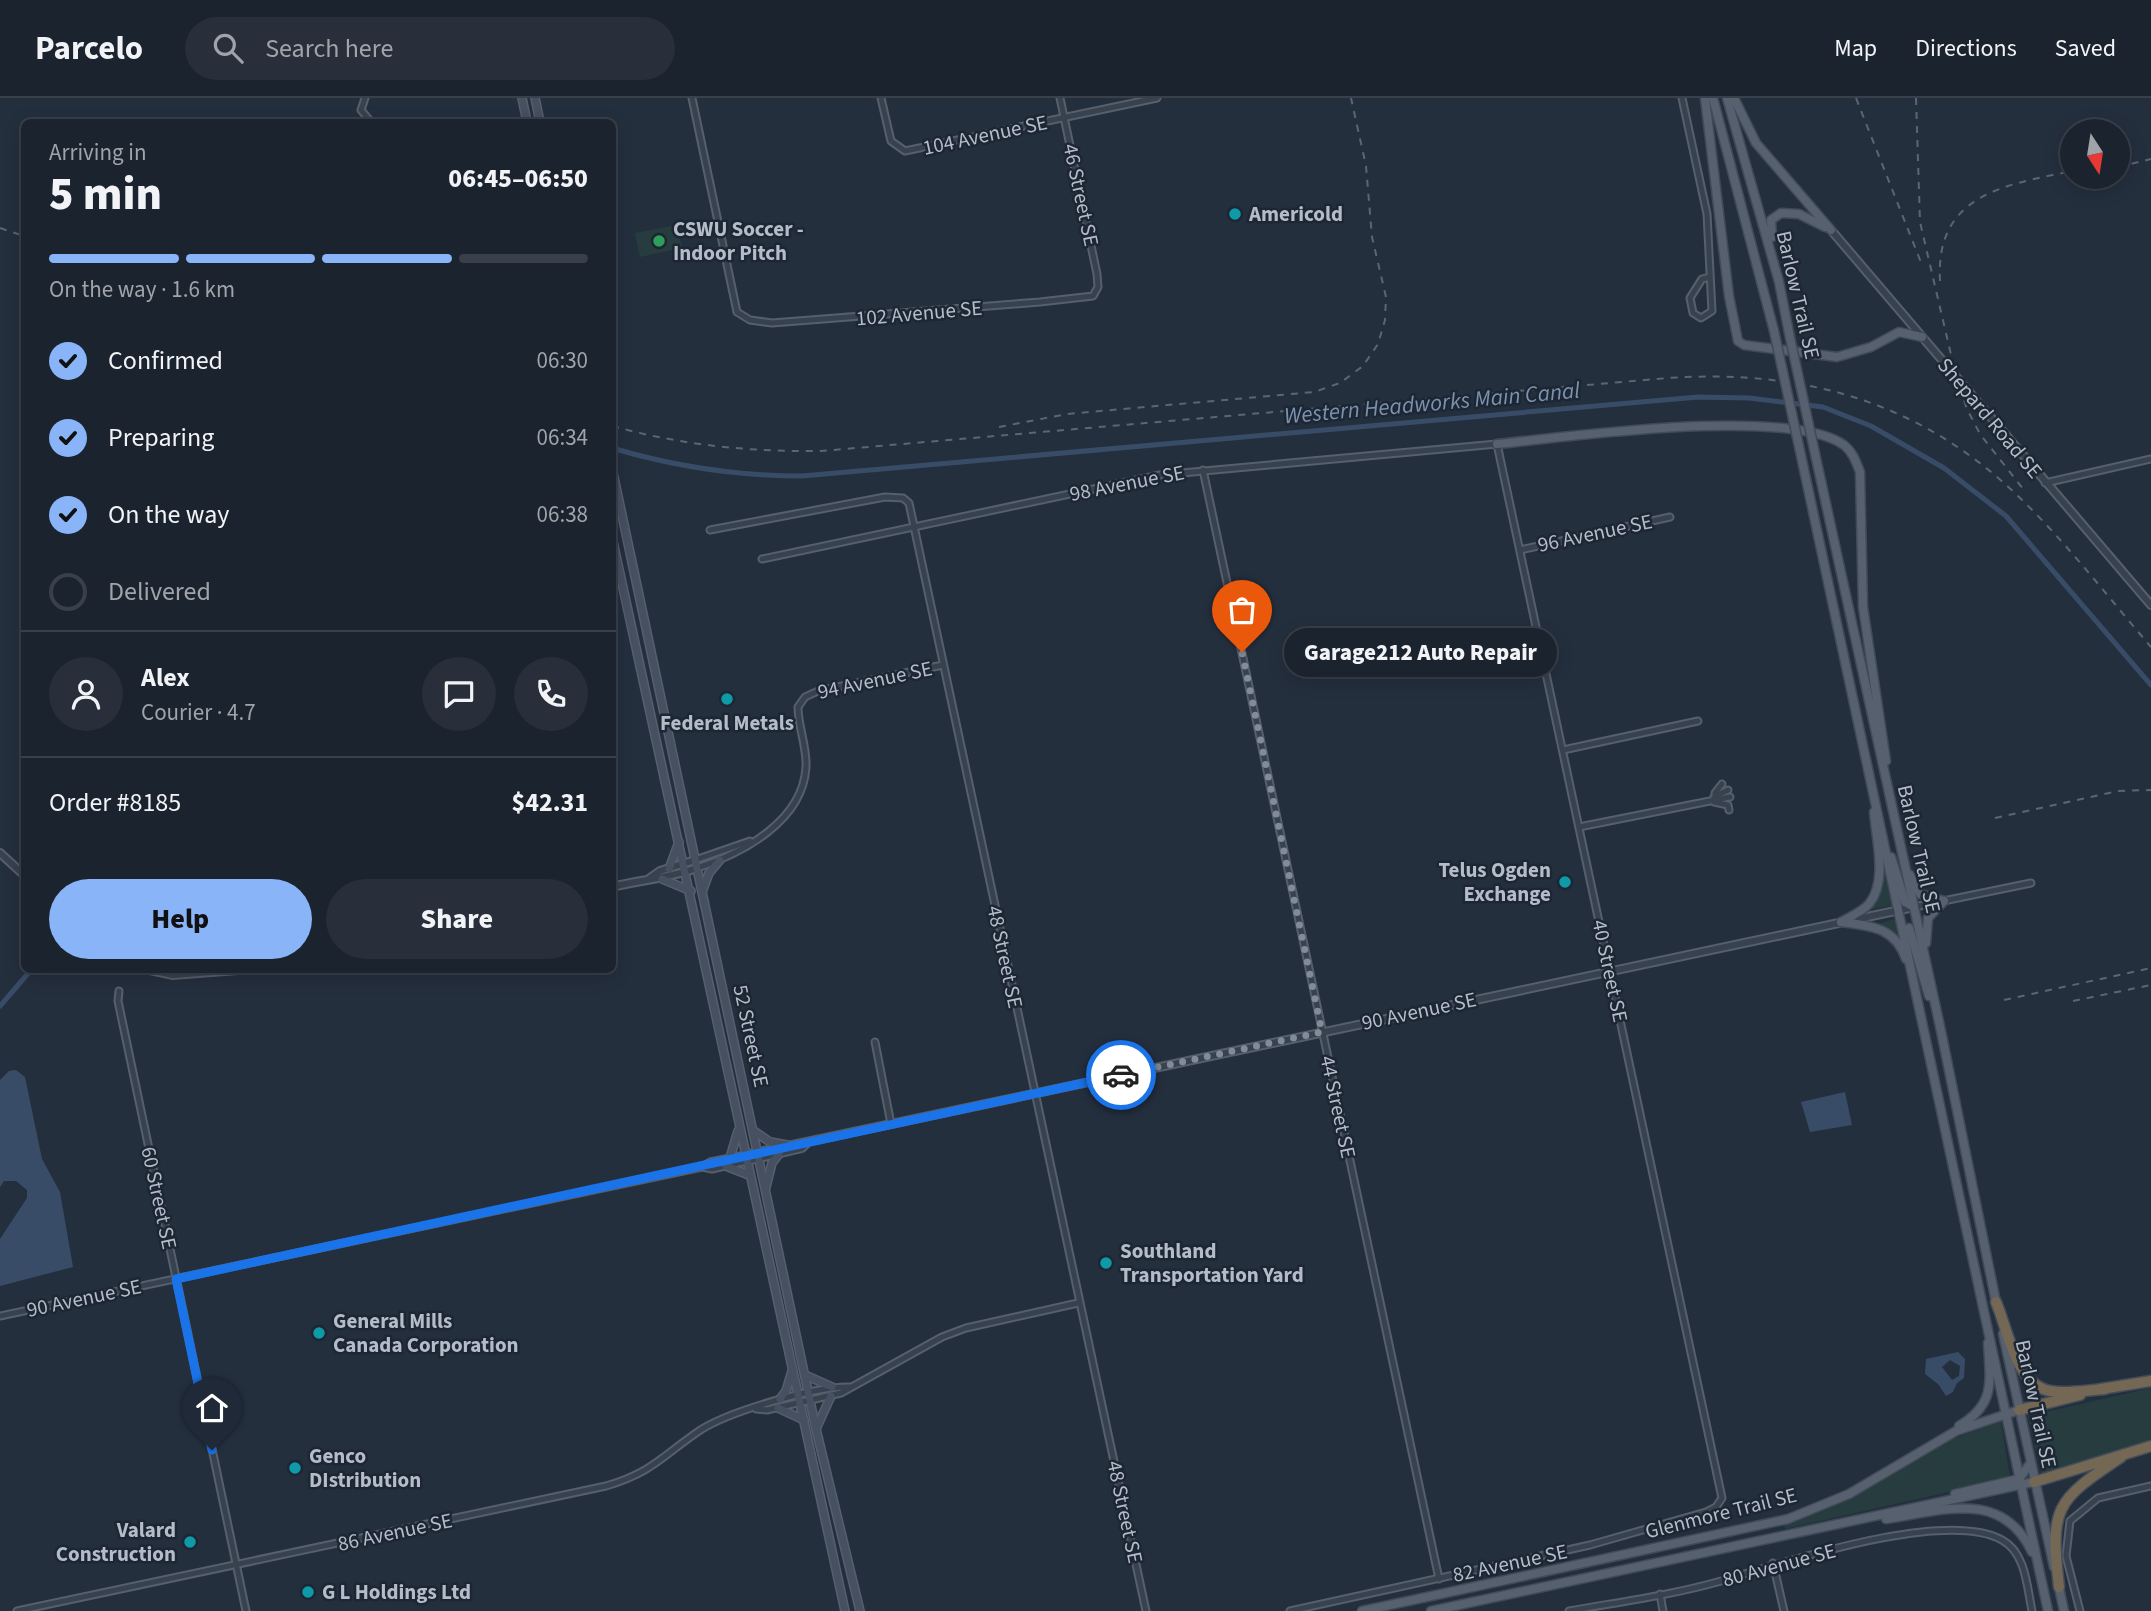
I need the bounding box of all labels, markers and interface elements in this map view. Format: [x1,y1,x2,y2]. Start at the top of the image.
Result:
search box [185,17,675,80]
text: Parcelo [35,25,143,72]
icon: search [209,29,247,67]
text: Search here [265,30,393,67]
text: Map [1834,31,1877,66]
text: Directions [1915,31,2017,66]
text: Saved [2055,31,2116,66]
street label: 104 Avenue SE [920,107,1050,163]
north arrow [2060,119,2130,189]
map controls [2060,119,2130,189]
text: Arriving in [49,136,147,169]
street label: 46 Street SE [1055,141,1107,249]
text: 06:45–06:50 [448,160,588,197]
text: 5 min [49,162,162,227]
place label: Americold [1248,199,1343,229]
marker: Americold [1227,206,1243,222]
place label: CSWU Soccer - Indoor Pitch [673,214,804,268]
street label: Barlow Trail SE [1769,228,1827,362]
marker: CSWU Soccer - Indoor Pitch [651,233,667,249]
text: On the way · 1.6 km [49,273,235,306]
street label: 102 Avenue SE [855,293,983,333]
icon: check [49,342,87,380]
text: Confirmed [108,342,223,379]
text: 06:30 [537,344,588,377]
street label: Shepard Road SE [1930,351,2050,485]
water label: Western Headworks Main Canal [1283,374,1582,432]
icon: check [49,419,87,457]
text: Preparing [108,419,214,456]
text: 06:34 [537,421,588,454]
street label: 98 Avenue SE [1067,457,1187,509]
icon: check [49,496,87,534]
text: On the way [108,496,229,533]
text: 06:38 [537,498,588,531]
street label: 96 Avenue SE [1535,506,1655,560]
text: Delivered [108,573,211,610]
pin [1212,580,1272,652]
icon: bag [1223,591,1261,629]
callout: Garage212 Auto Repair [1284,628,1557,676]
text: Garage212 Auto Repair [1304,636,1537,669]
street label: 94 Avenue SE [815,653,935,707]
button: person [49,657,123,731]
button: chat [422,657,496,731]
button: phone [514,657,588,731]
text: Alex [141,659,190,696]
marker: Federal Metals [719,691,735,707]
text: Courier · 4.7 [141,696,256,729]
place label: Federal Metals [660,708,794,738]
street label: Barlow Trail SE [1890,782,1948,916]
text: Order #8185 [49,784,181,821]
text: $42.31 [512,784,588,821]
place label: Telus Ogden Exchange [1438,855,1551,909]
marker: Telus Ogden Exchange [1557,874,1573,890]
button: Help [49,879,312,959]
button: Share [326,879,588,959]
street label: 48 Street SE [979,903,1031,1011]
street label: 40 Street SE [1584,917,1636,1025]
street label: 52 Street SE [725,982,777,1090]
street label: 90 Avenue SE [1359,984,1479,1038]
courier [1086,1040,1156,1110]
street label: 44 Street SE [1312,1053,1364,1161]
icon: car [1102,1056,1140,1094]
street label: 60 Street SE [133,1144,185,1252]
place label: Southland Transportation Yard [1120,1236,1304,1290]
marker: Southland Transportation Yard [1098,1255,1114,1271]
street label: 90 Avenue SE [24,1271,144,1325]
place label: General Mills Canada Corporation [333,1306,519,1360]
marker: General Mills Canada Corporation [311,1325,327,1341]
street label: Barlow Trail SE [2008,1337,2064,1471]
pin [182,1378,242,1450]
icon: home [193,1389,231,1427]
place label: Genco DIstribution [309,1441,421,1495]
street label: 48 Street SE [1099,1458,1151,1566]
marker: Genco DIstribution [287,1460,303,1476]
street label: Glenmore Trail SE [1642,1480,1800,1546]
street label: 86 Avenue SE [335,1505,455,1559]
place label: Valard Construction [56,1515,176,1569]
marker: Valard Construction [182,1534,198,1550]
street label: 80 Avenue SE [1719,1535,1839,1595]
street label: 82 Avenue SE [1450,1536,1570,1590]
place label: G L Holdings Ltd [322,1577,471,1607]
marker: G L Holdings Ltd [300,1584,316,1600]

